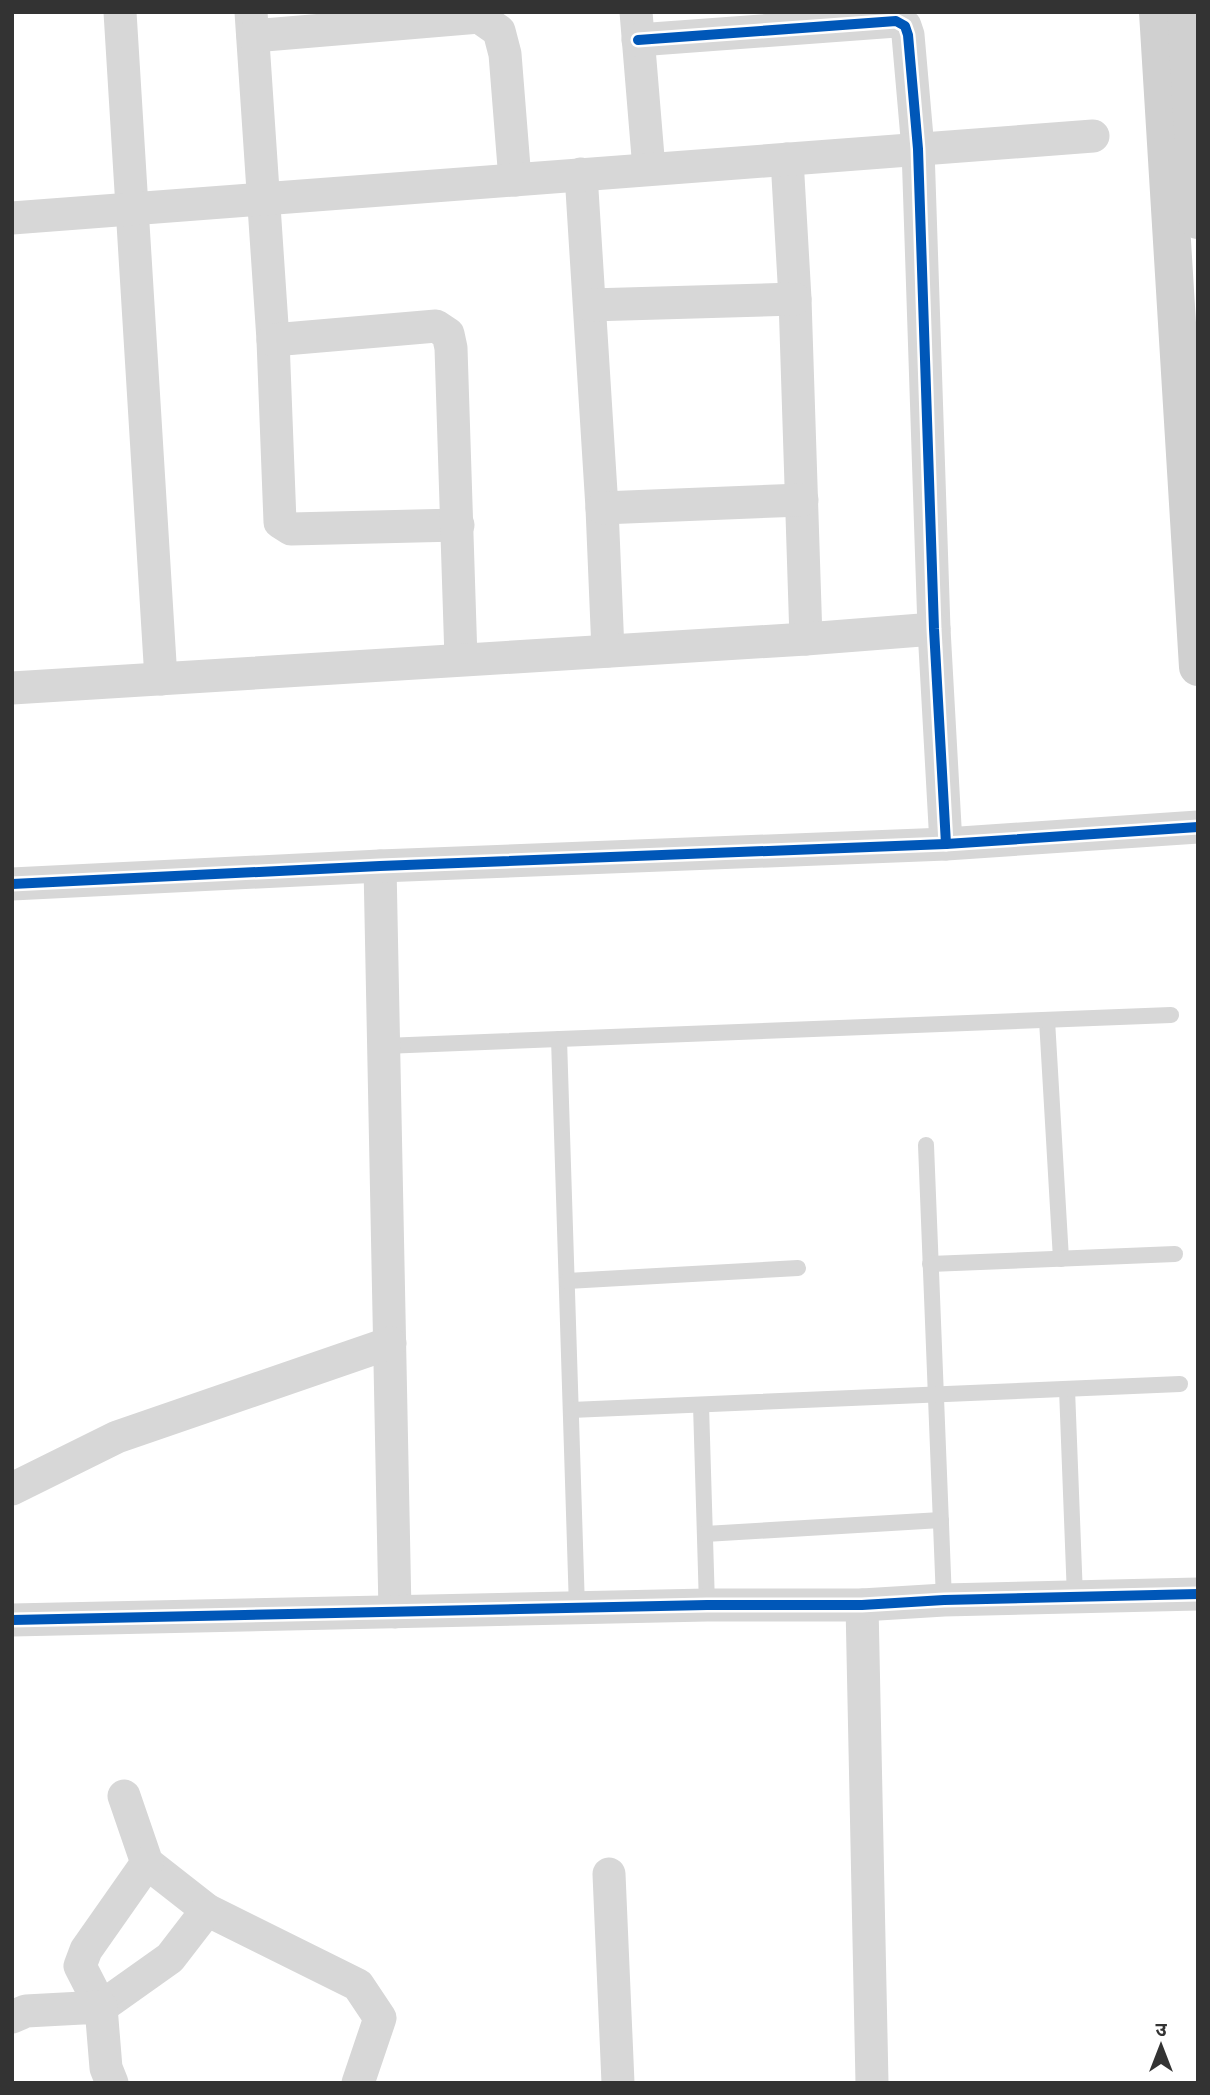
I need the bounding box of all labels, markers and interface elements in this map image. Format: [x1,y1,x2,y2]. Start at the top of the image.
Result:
north arrow [1126,2011,1196,2081]
text: उ [1155,2017,1167,2040]

